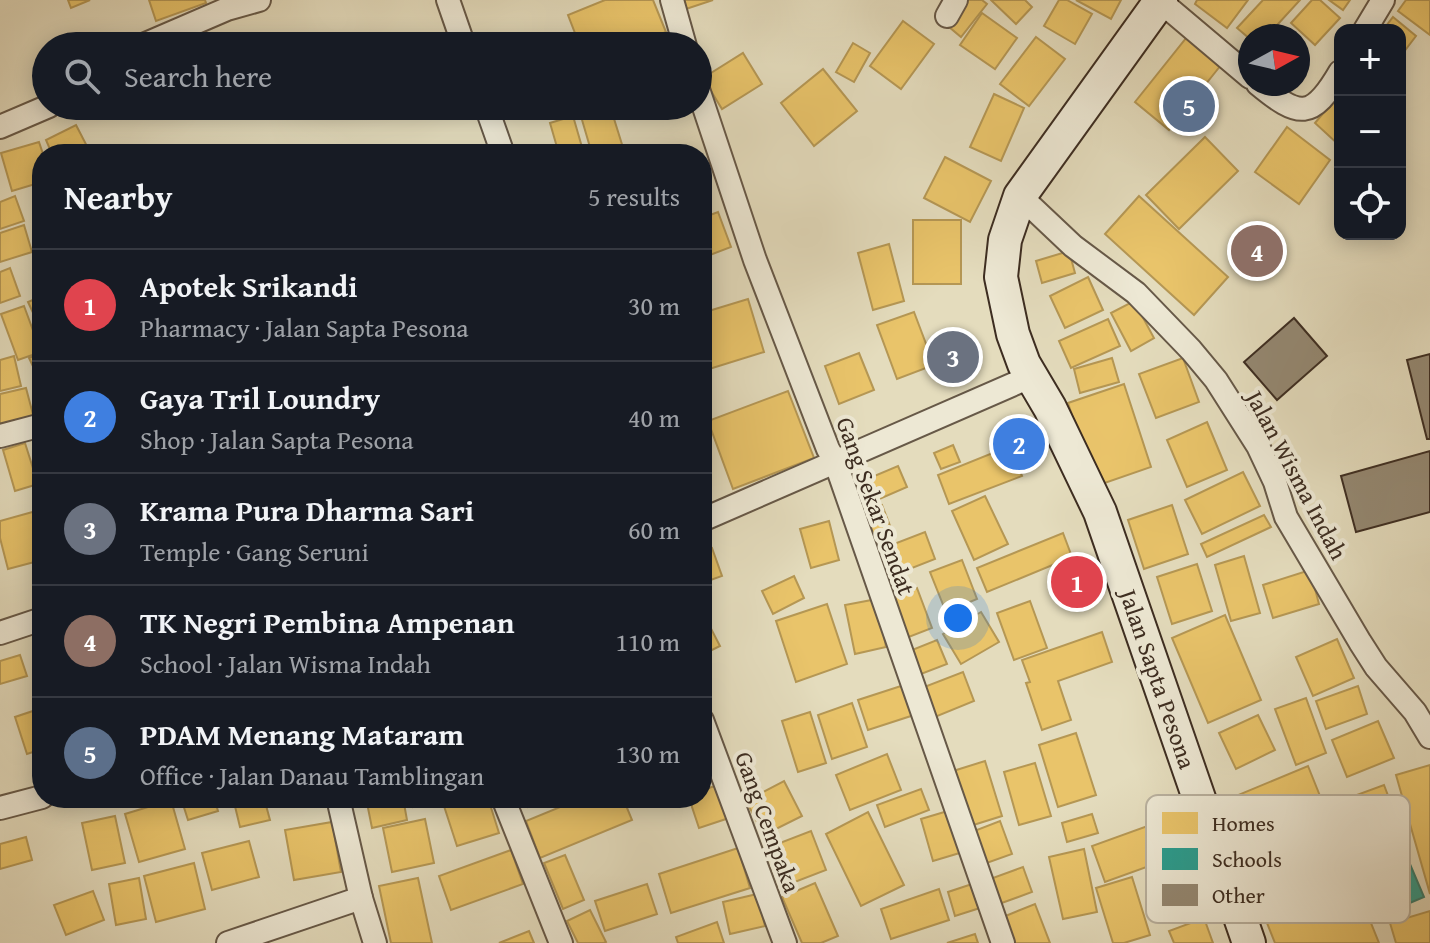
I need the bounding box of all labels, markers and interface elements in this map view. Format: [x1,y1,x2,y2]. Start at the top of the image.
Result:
north arrow [1238,24,1310,96]
map controls [1334,24,1406,240]
button: + [1334,24,1406,96]
search box [32,32,712,120]
icon: search [60,54,104,98]
text: Search here [124,54,272,98]
pin: 5 [1163,76,1215,136]
button: − [1334,96,1406,168]
button: locate [1334,168,1406,240]
text: Nearby [64,172,173,221]
text: 5 results [588,177,680,216]
pin: 4 [1231,221,1283,281]
text: Apotek Srikandi [140,264,357,308]
text: 1 [83,286,97,325]
text: 30 m [628,286,680,325]
text: Pharmacy · Jalan Sapta Pesona [140,308,469,347]
pin: 3 [927,327,979,387]
text: Gaya Tril Loundry [140,376,380,420]
street label: Jalan Wisma Indah [1236,382,1357,566]
text: 2 [83,398,97,437]
text: 40 m [628,398,680,437]
street label: Gang Sekar Sendat [828,412,925,600]
pin: 2 [993,414,1045,474]
text: Shop · Jalan Sapta Pesona [140,420,414,459]
text: Krama Pura Dharma Sari [140,488,474,532]
text: 3 [83,510,97,549]
text: 60 m [628,510,680,549]
text: Temple · Gang Seruni [140,532,369,571]
pin: 1 [1051,552,1103,612]
street label: Jalan Sapta Pesona [1110,582,1205,774]
your location [938,598,978,638]
text: TK Negri Pembina Ampenan [140,600,514,644]
text: 4 [83,622,97,661]
text: 110 m [615,622,680,661]
text: School · Jalan Wisma Indah [140,644,431,683]
text: PDAM Menang Mataram [140,712,464,756]
text: 5 [83,734,97,773]
text: 130 m [615,734,680,773]
street label: Gang Cempaka [726,747,810,898]
text: Office · Jalan Danau Tamblingan [140,756,484,795]
legend [1146,795,1410,923]
text: Homes [1212,807,1275,839]
text: Schools [1212,843,1282,875]
text: Other [1212,879,1265,911]

